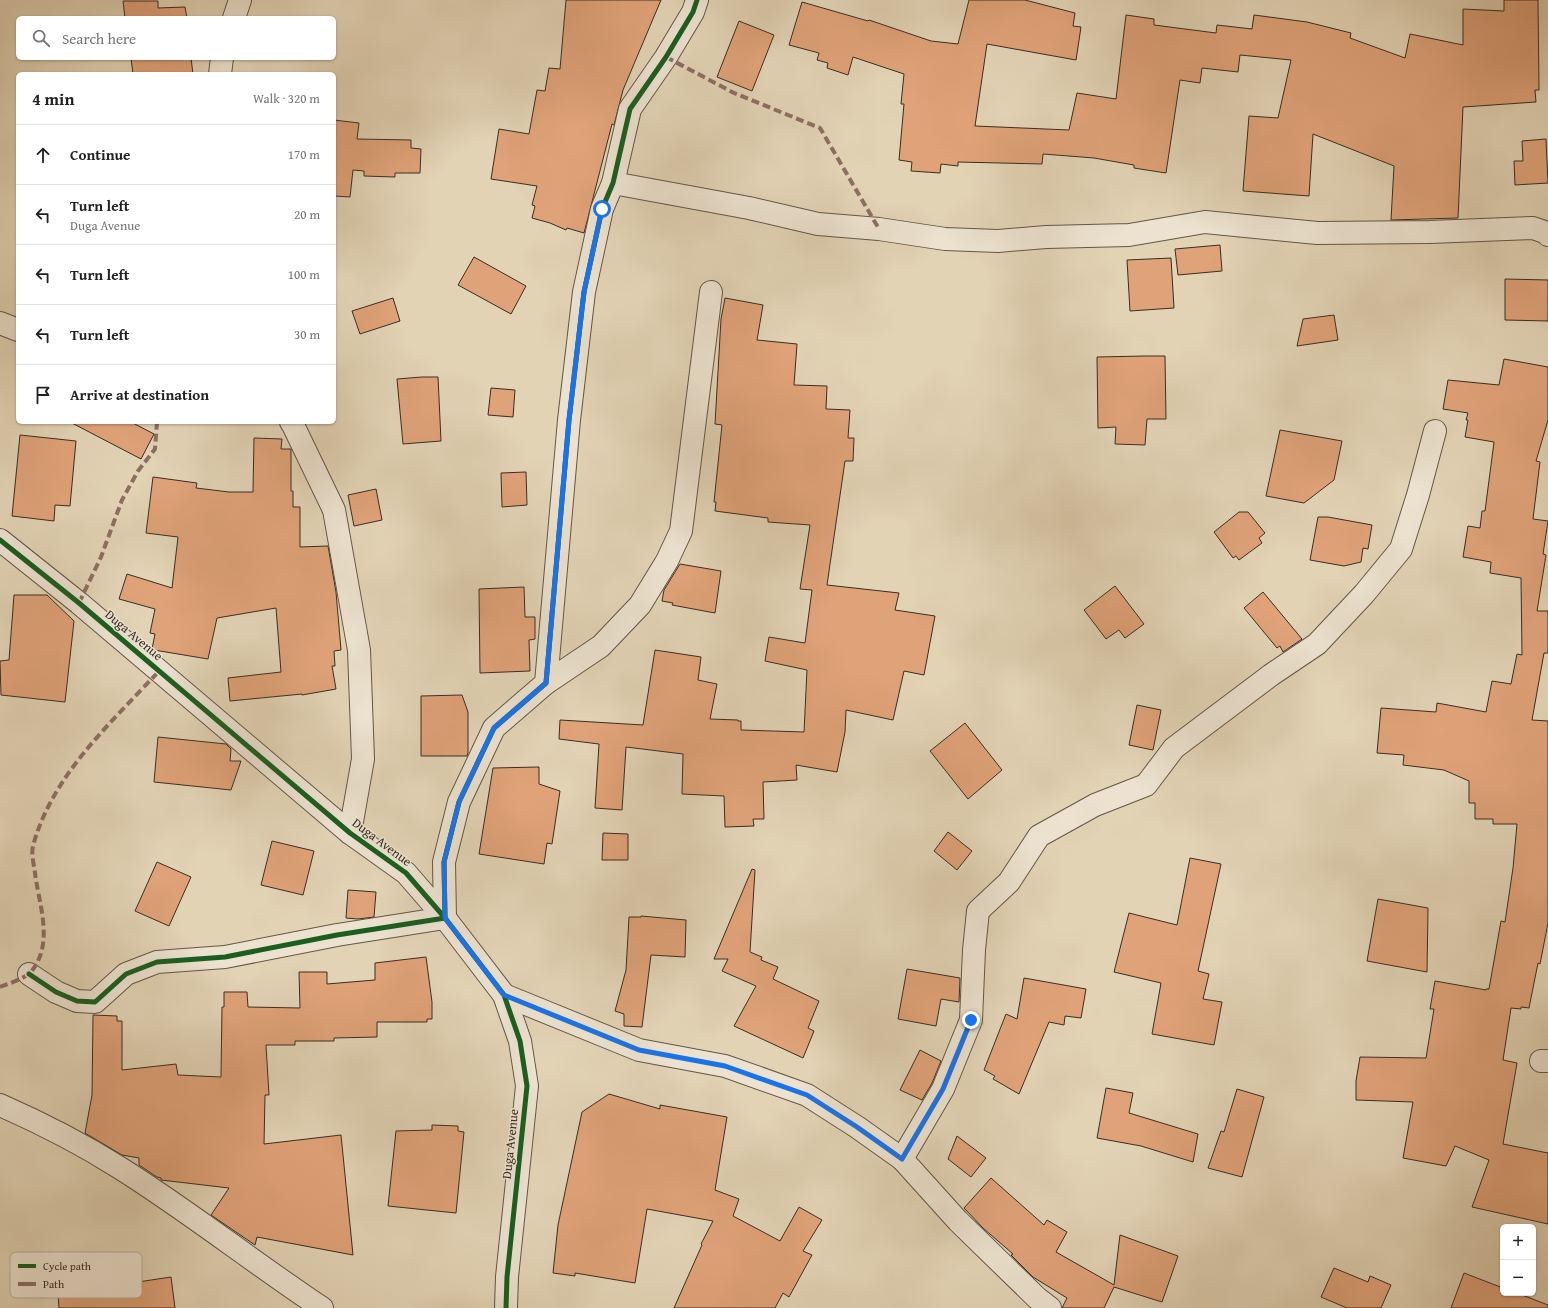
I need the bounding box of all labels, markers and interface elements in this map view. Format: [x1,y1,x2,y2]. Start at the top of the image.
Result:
search box [16,16,336,60]
icon: search [30,27,52,49]
text: Search here [62,28,136,49]
text: 4 min [32,86,74,111]
text: Walk · 320 m [253,89,320,108]
icon: ahead [32,144,54,166]
text: Continue [70,144,131,165]
text: 170 m [288,145,320,164]
text: Turn left [70,195,129,216]
route start [593,200,611,218]
icon: left [32,204,54,226]
text: 20 m [294,205,320,224]
text: Duga Avenue [70,216,140,235]
icon: left [32,264,54,286]
text: Turn left [70,264,129,285]
text: 100 m [288,265,320,284]
icon: left [32,324,54,346]
text: Turn left [70,324,129,345]
text: 30 m [294,325,320,344]
icon: arrive [32,384,54,406]
text: Arrive at destination [70,384,209,405]
street label: Duga Avenue [101,605,167,665]
street label: Duga Avenue [348,813,416,871]
route end [962,1011,980,1029]
street label: Duga Avenue [497,1108,523,1180]
map controls [1500,1224,1536,1296]
button: + [1500,1224,1536,1260]
legend [10,1252,142,1298]
text: Cycle path [43,1258,92,1274]
button: − [1500,1260,1536,1296]
text: Path [43,1276,65,1292]

